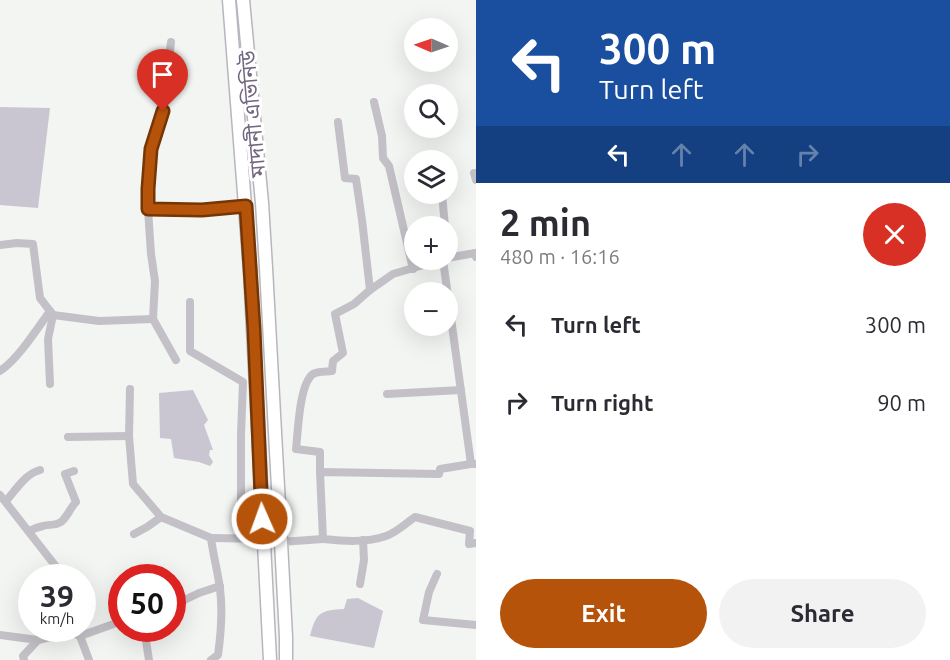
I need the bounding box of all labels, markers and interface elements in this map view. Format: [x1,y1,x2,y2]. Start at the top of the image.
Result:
north arrow [404,18,458,72]
map controls [404,18,458,336]
icon: left [500,24,578,102]
text: 300 m [599,25,716,72]
street label: মাদানী এভিনিউ [234,48,270,180]
pin [137,49,188,111]
icon: arrive [146,58,179,91]
text: Turn left [599,74,703,104]
button: search [404,84,458,138]
icon: left [602,138,635,171]
icon: ahead [665,138,698,171]
icon: ahead [728,138,761,171]
icon: right [791,138,824,171]
button: layers [404,150,458,204]
text: 2 min [500,202,591,243]
button: close [863,203,926,266]
button: + [404,216,458,270]
text: 480 m · 16:16 [500,245,620,268]
button: − [404,282,458,336]
icon: left [500,308,533,341]
text: Turn left [551,312,641,337]
text: 300 m [865,312,926,337]
icon: right [500,386,533,419]
text: Turn right [551,390,653,415]
text: 90 m [877,390,926,415]
position arrow [230,487,294,551]
speed limit sign: 50 [108,564,186,642]
text: 39 [40,579,74,613]
button: Exit [500,579,707,648]
button: Share [719,579,926,648]
text: km/h [40,610,74,627]

